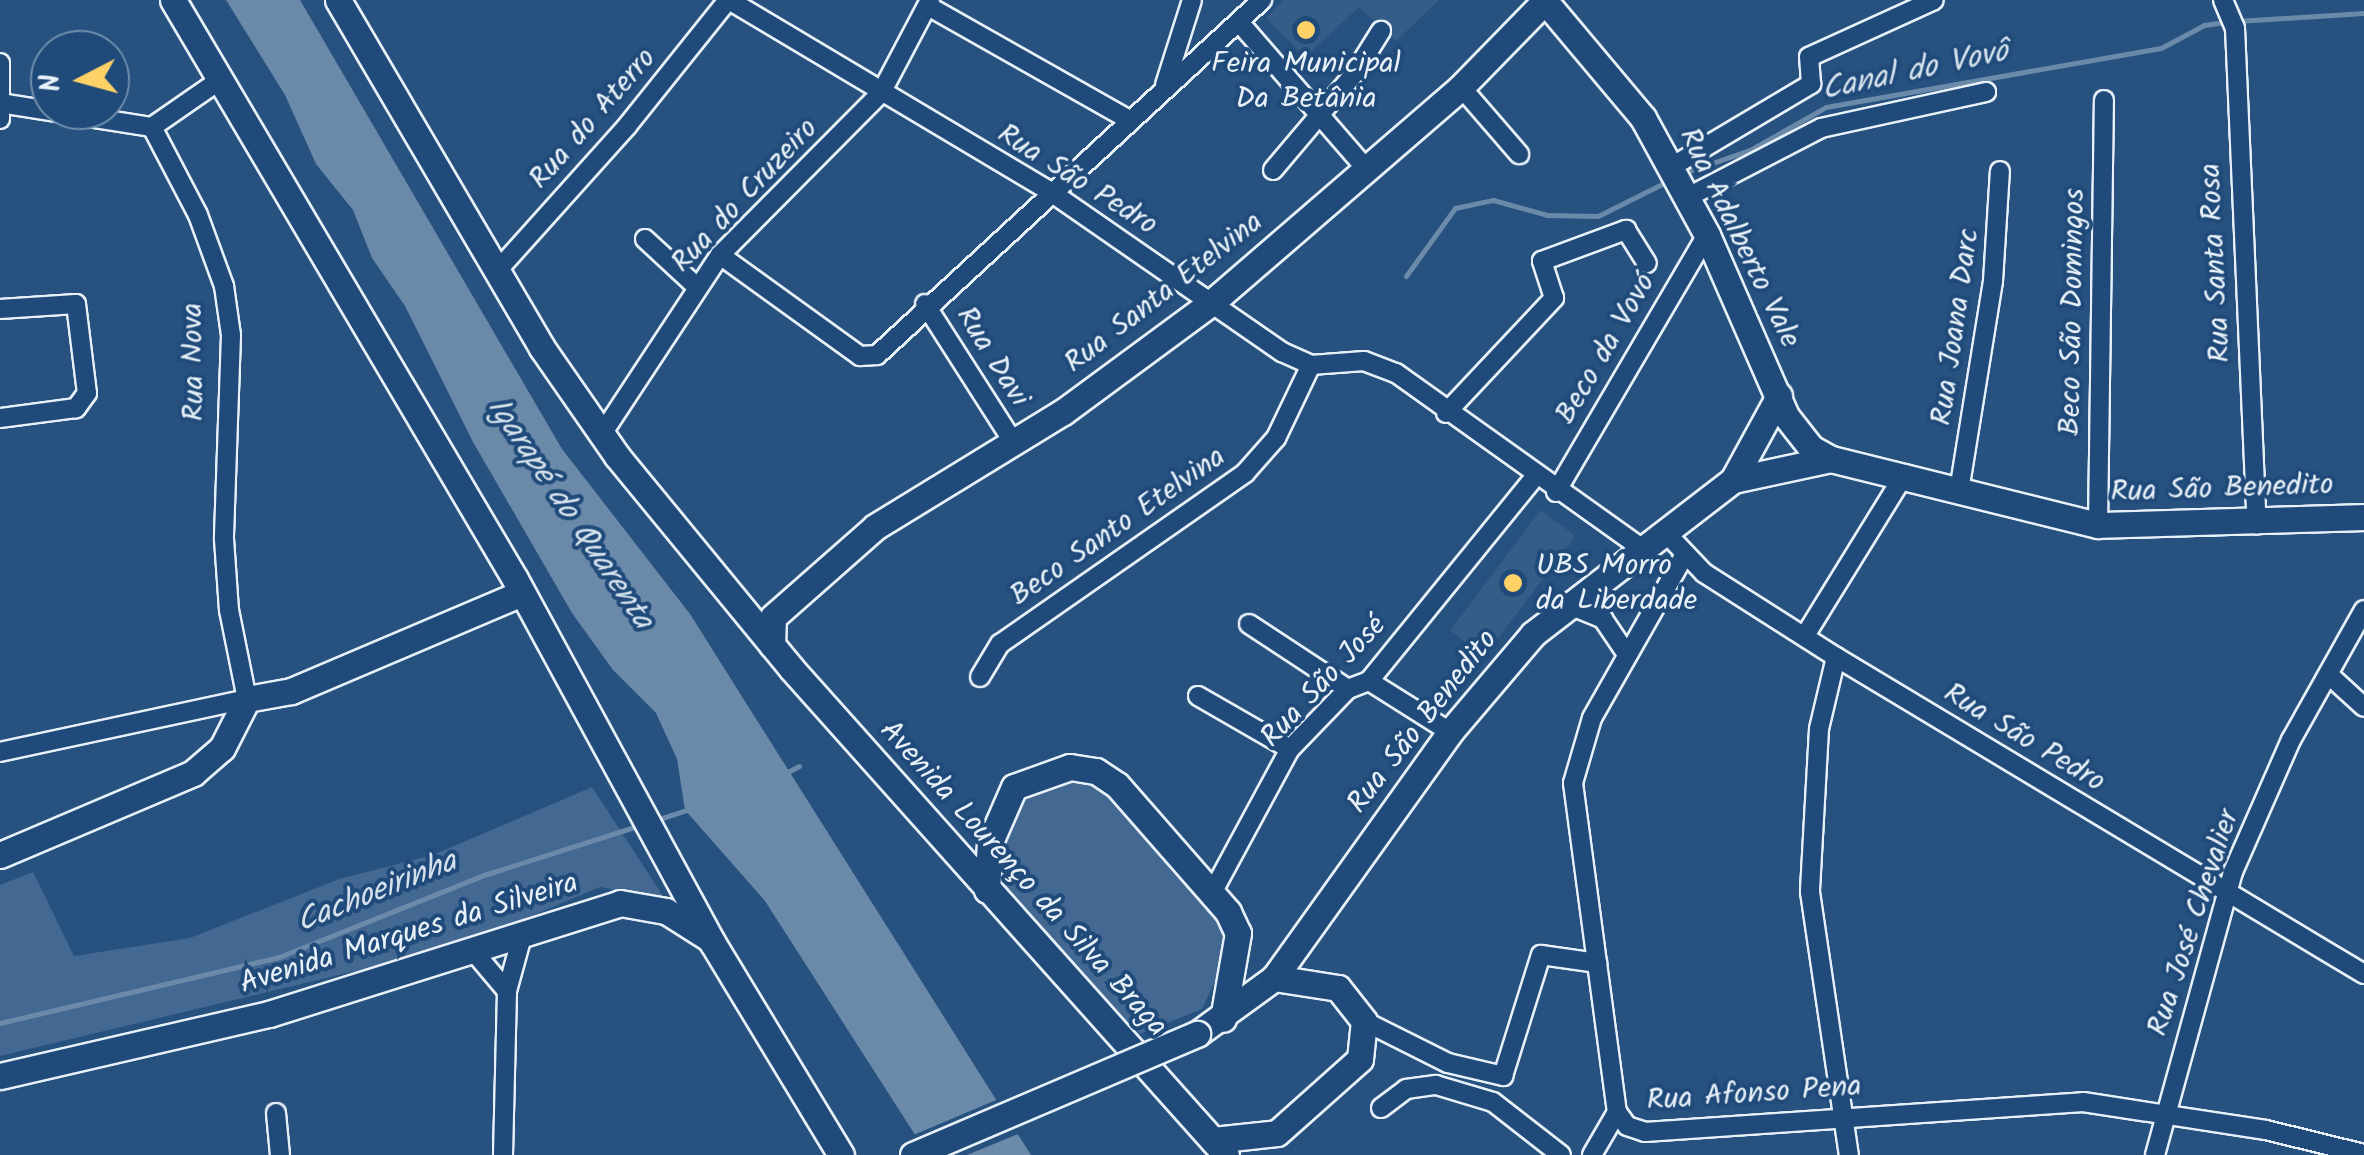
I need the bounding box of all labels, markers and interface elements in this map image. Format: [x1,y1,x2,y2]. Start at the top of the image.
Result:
marker: Feira Municipal Da Betânia [1295,19,1317,41]
north arrow [30,30,130,130]
water label: Canal do Vovô [1818,33,2012,111]
street label: Rua do Aterro [522,41,664,197]
place label: Feira Municipal Da Betânia [1211,46,1401,116]
text: N [28,72,75,94]
street label: Rua do Cruzeiro [664,111,826,281]
street label: Rua São Pedro [990,117,1164,243]
street label: Rua Adalberto Vale [1670,122,1808,354]
street label: Rua Santa Rosa [2193,162,2239,364]
street label: Beco São Domingos [2053,188,2093,436]
street label: Rua Santa Etelvina [1058,204,1270,382]
street label: Rua Joana Darc [1924,226,1988,428]
street label: Beco da Vovó [1548,267,1664,431]
street label: Rua Davi [947,300,1037,414]
street label: Rua Nova [175,302,213,422]
water label: Igarapé do Quarenta [477,391,661,637]
street label: Beco Santo Etelvina [1003,439,1233,615]
street label: Rua São Benedito [2110,467,2334,511]
place label: UBS Morro da Liberdade [1536,548,1697,618]
marker: UBS Morro da Liberdade [1500,570,1526,596]
street label: Rua São José [1254,609,1394,755]
street label: Rua São Benedito [1340,623,1506,821]
street label: Rua São Pedro [1937,676,2111,800]
street label: Avenida Lourenço da Silva Braga [871,713,1175,1045]
street label: Rua José Chevalier [2140,805,2248,1041]
water label: Cachoeirinha [291,843,463,943]
street label: Avenida Marques da Silveira [235,865,583,1003]
street label: Rua Afonso Pena [1645,1069,1863,1119]

